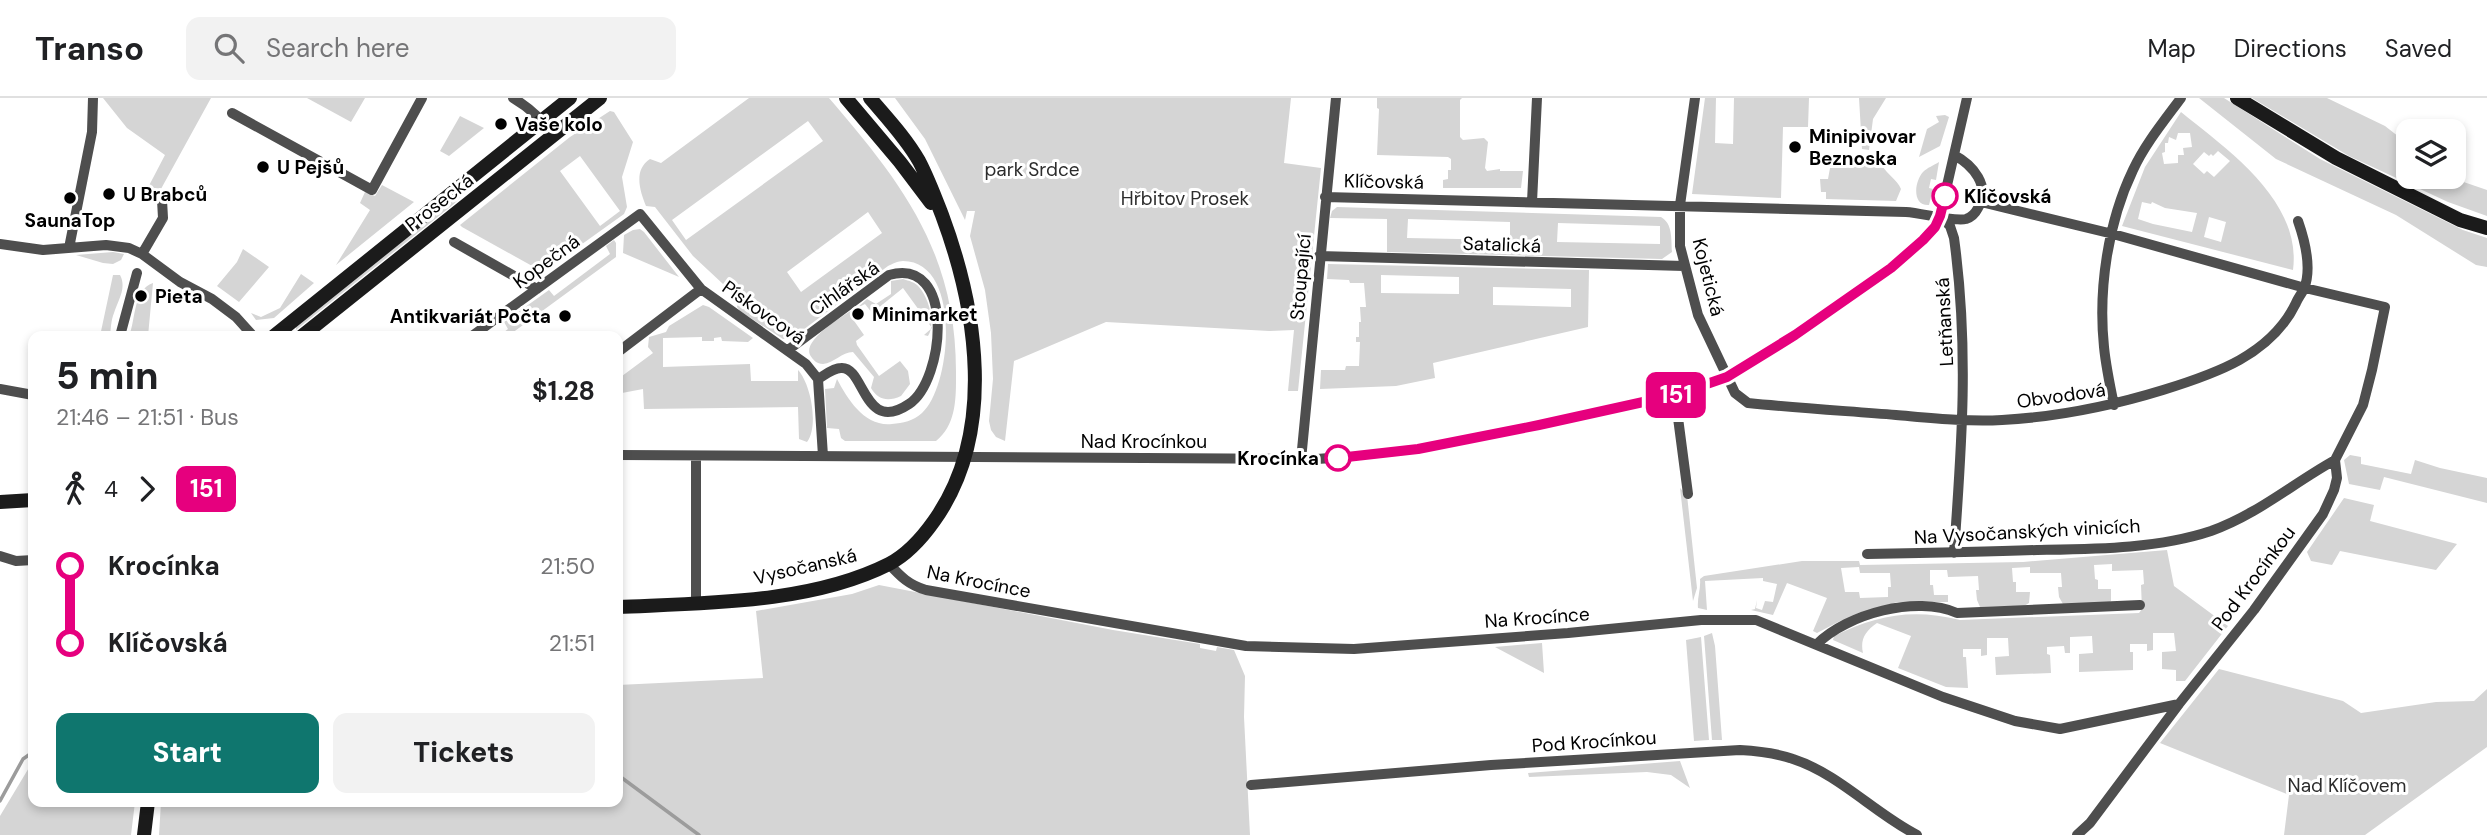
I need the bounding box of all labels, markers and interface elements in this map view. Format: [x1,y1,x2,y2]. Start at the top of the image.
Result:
search box [186,17,676,80]
text: Transo [35,27,144,70]
icon: search [210,29,248,67]
text: Search here [266,31,410,65]
text: Map [2148,33,2196,64]
text: Directions [2234,33,2347,64]
text: Saved [2385,33,2452,64]
place label: Vaše kolo [515,112,603,137]
marker: Vaše kolo [493,116,509,132]
map controls [2396,119,2466,189]
button: layers [2396,119,2466,189]
place label: Minipivovar Beznoska [1809,124,1916,171]
marker: Minipivovar Beznoska [1787,139,1803,155]
place label: U Pejšů [277,155,344,180]
park label: park Srdce [984,157,1080,182]
marker: U Pejšů [255,159,271,175]
street label: Prosecká [400,168,479,237]
street label: Klíčovská [1344,168,1424,195]
place label: U Brabců [123,182,207,207]
marker: Klíčovská [1932,183,1958,209]
place label: Klíčovská [1964,184,2052,209]
marker: U Brabců [101,186,117,202]
park label: Hřbitov Prosek [1121,186,1250,211]
marker: SaunaTop [62,190,78,206]
place label: SaunaTop [25,208,115,233]
street label: Kopečná [508,229,585,294]
street label: Satalická [1462,231,1542,258]
street label: Stoupající [1284,232,1317,321]
street label: Kojetická [1687,236,1730,319]
street label: Cihlářská [804,255,884,322]
street label: Pískovcová [717,275,810,350]
street label: Letňanská [1930,277,1959,367]
place label: Pieta [155,284,203,309]
marker: Pieta [133,288,149,304]
place label: Minimarket [872,302,977,327]
place label: Antikvariát Počta [390,304,551,329]
marker: Minimarket [850,306,866,322]
marker: Antikvariát Počta [557,308,573,324]
text: 5 min [56,351,159,401]
line badge: 151 [1636,372,1716,418]
text: $1.28 [532,374,595,408]
street label: Obvodová [2015,377,2107,414]
text: 151 [1660,379,1692,410]
text: 21:46 – 21:51 · Bus [56,402,239,432]
street label: Nad Krocínkou [1081,429,1207,454]
marker: Krocínka [1325,445,1351,471]
place label: Krocínka [1237,446,1319,471]
icon: walk [56,470,94,508]
icon: forward [128,470,166,508]
text: 151 [190,473,222,504]
text: 4 [104,474,118,504]
street label: Na Vysočanských vinicích [1913,513,2141,550]
street label: Pod Krocínkou [2206,521,2301,636]
street label: Vysočanská [751,542,859,590]
text: Krocínka [108,549,220,583]
text: 21:50 [540,551,595,581]
street label: Na Krocínce [925,559,1033,604]
street label: Na Krocínce [1484,601,1590,634]
text: Klíčovská [108,626,228,660]
text: 21:51 [549,628,595,658]
button: Start [56,713,319,793]
button: Tickets [333,713,595,793]
street label: Pod Krocínkou [1531,725,1657,758]
park label: Nad Klíčovem [2288,773,2406,798]

